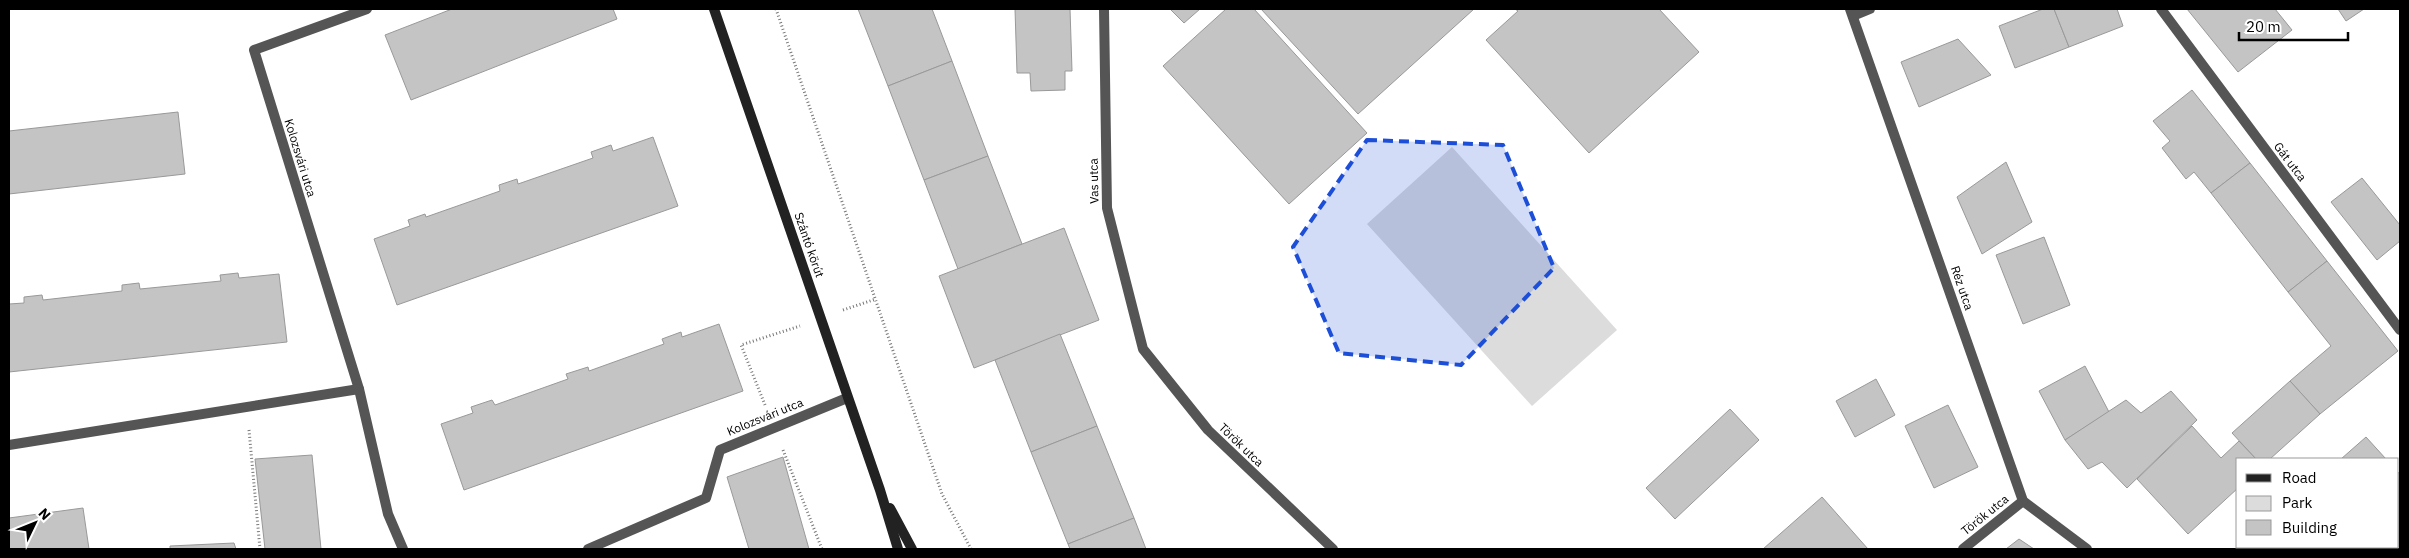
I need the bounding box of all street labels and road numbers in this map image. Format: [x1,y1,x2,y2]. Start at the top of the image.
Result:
street label: Kolozsvári utca [281,117,320,199]
street label: Gát utca [2271,139,2310,185]
street label: Vas utca [1086,158,1101,204]
street label: Szántó körút [791,210,828,279]
street label: Réz utca [1948,264,1977,313]
street label: Kolozsvári utca [724,394,806,439]
street label: Török utca [1216,420,1267,470]
street label: Török utca [1958,491,2012,538]

